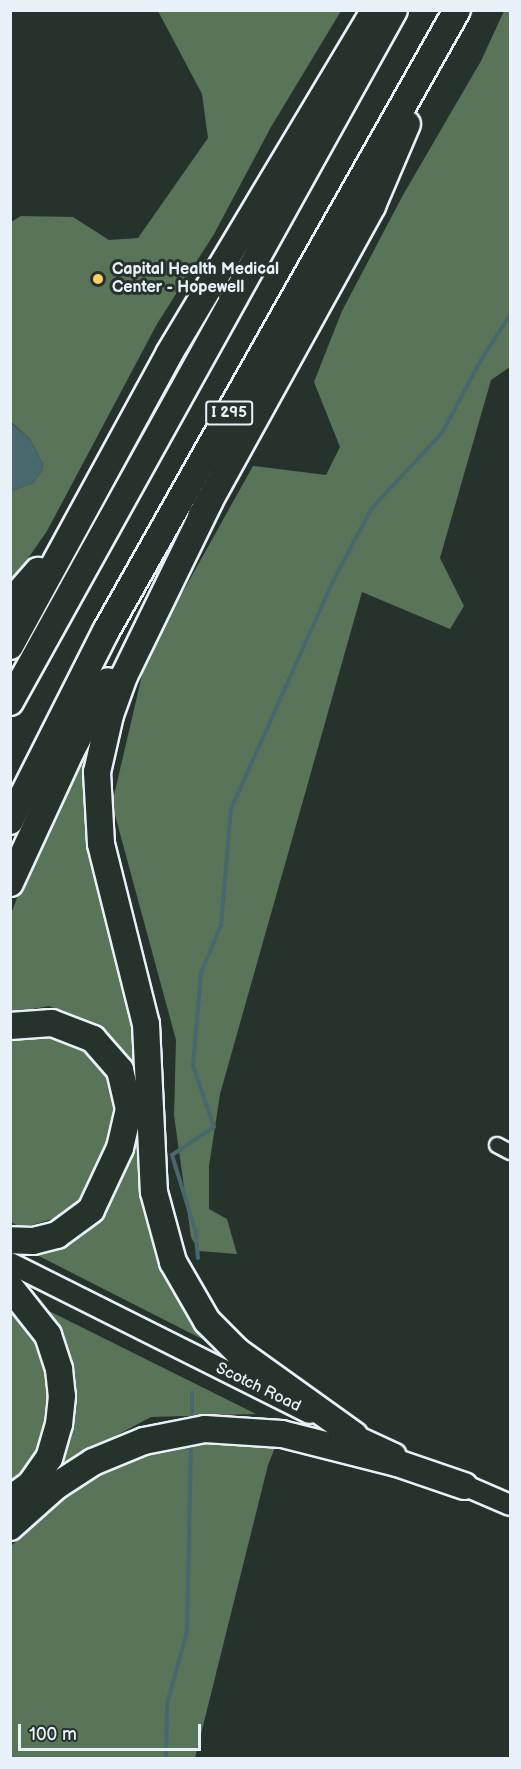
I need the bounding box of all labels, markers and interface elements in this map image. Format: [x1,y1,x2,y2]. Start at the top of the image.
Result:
place label: Capital Health Medical Center - Hopewell [112,260,279,298]
marker: Capital Health Medical Center - Hopewell [89,270,107,288]
road number: I 295 [205,401,253,425]
street label: Scotch Road [212,1359,304,1417]
scale bar [21,1712,204,1750]
text: 100 m [29,1724,77,1745]

